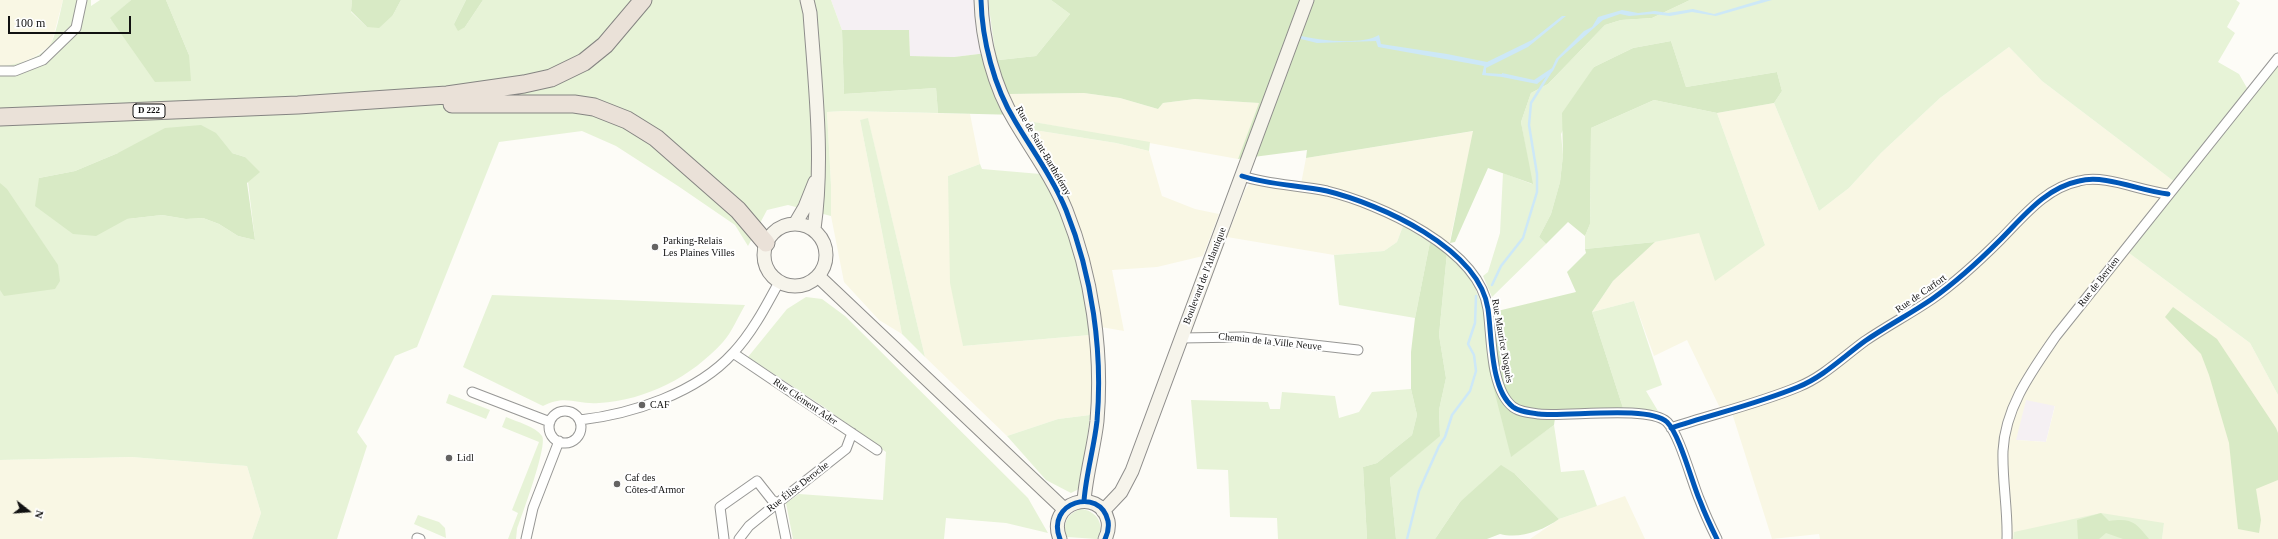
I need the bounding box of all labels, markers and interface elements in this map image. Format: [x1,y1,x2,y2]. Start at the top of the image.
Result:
scale bar [10,8,133,34]
text: 100 m [15,16,45,30]
road number: D 222 [133,104,165,118]
street label: Rue de Saint-Barthélémy [1013,104,1073,198]
street label: Boulevard de l'Atlantique [1181,226,1229,326]
place label: Parking-Relais Les Plaines Villes [663,235,735,258]
marker: Parking-Relais Les Plaines Villes [650,242,660,252]
street label: Rue de Berrien [2076,254,2122,310]
street label: Rue de Carfort [1893,272,1949,316]
street label: Rue Maurice Noguès [1489,298,1515,384]
street label: Chemin de la Ville Neuve [1218,331,1322,353]
street label: Rue Clément Ader [771,376,839,428]
place label: CAF [650,399,669,411]
marker: CAF [637,400,647,410]
place label: Lidl [457,452,474,464]
marker: Lidl [444,453,454,463]
street label: Rue Élise Deroche [765,459,831,515]
place label: Caf des Côtes-d'Armor [625,472,685,496]
marker: Caf des Côtes-d'Armor [612,479,622,489]
north arrow [8,491,48,531]
text: N [33,509,46,520]

